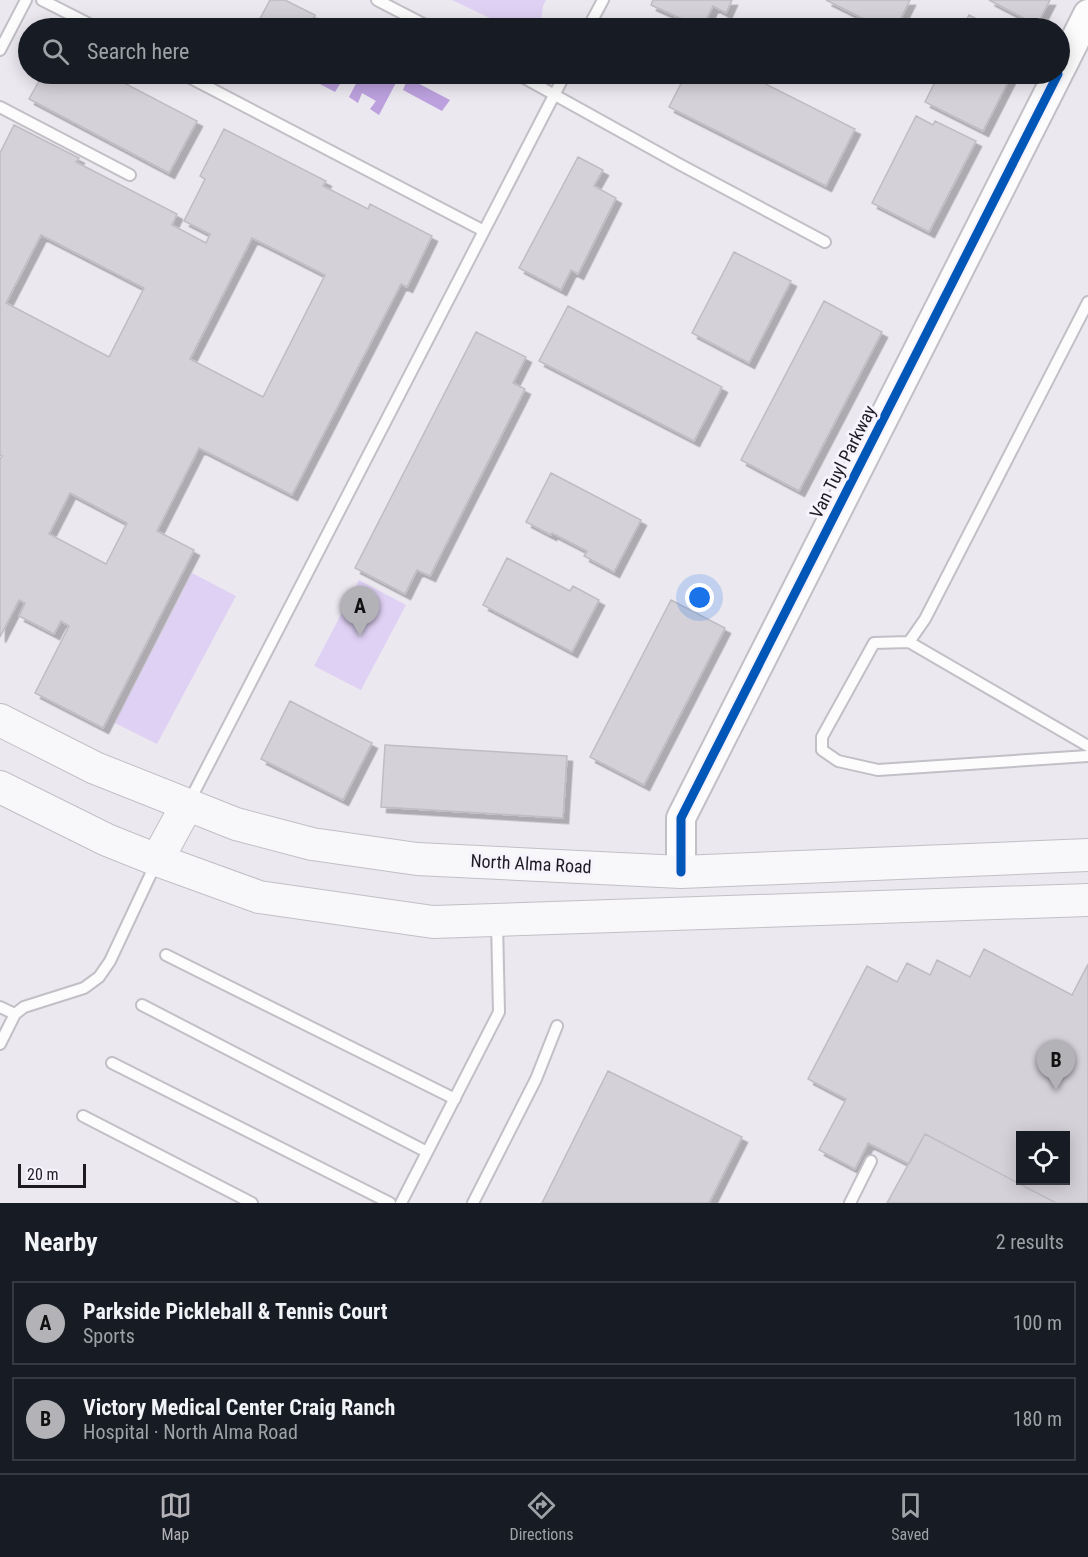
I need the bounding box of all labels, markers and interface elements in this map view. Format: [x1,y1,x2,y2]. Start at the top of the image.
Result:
search box [18,18,1070,84]
icon: search [39,35,72,68]
text: Search here [87,39,189,64]
street label: Van Tuyl Parkway [805,402,880,522]
your location [685,583,714,612]
pin: A [340,586,380,636]
street label: North Alma Road [470,850,592,877]
pin: B [1036,1040,1076,1090]
map controls [1016,1131,1070,1185]
button: locate [1016,1131,1070,1185]
scale bar [18,1161,86,1188]
text: 20 m [27,1165,59,1184]
text: Nearby [24,1227,98,1257]
text: 2 results [996,1230,1064,1254]
text: Parkside Pickleball & Tennis Court [83,1299,388,1324]
text: A [40,1311,51,1335]
text: 100 m [1013,1311,1062,1335]
text: Sports [83,1324,135,1348]
text: Victory Medical Center Craig Ranch [83,1395,395,1420]
text: B [40,1407,51,1431]
text: 180 m [1013,1407,1062,1431]
text: Hospital · North Alma Road [83,1420,298,1444]
tab: Map [159,1489,192,1544]
tab: Directions [510,1489,573,1544]
tab: Saved [891,1489,929,1544]

